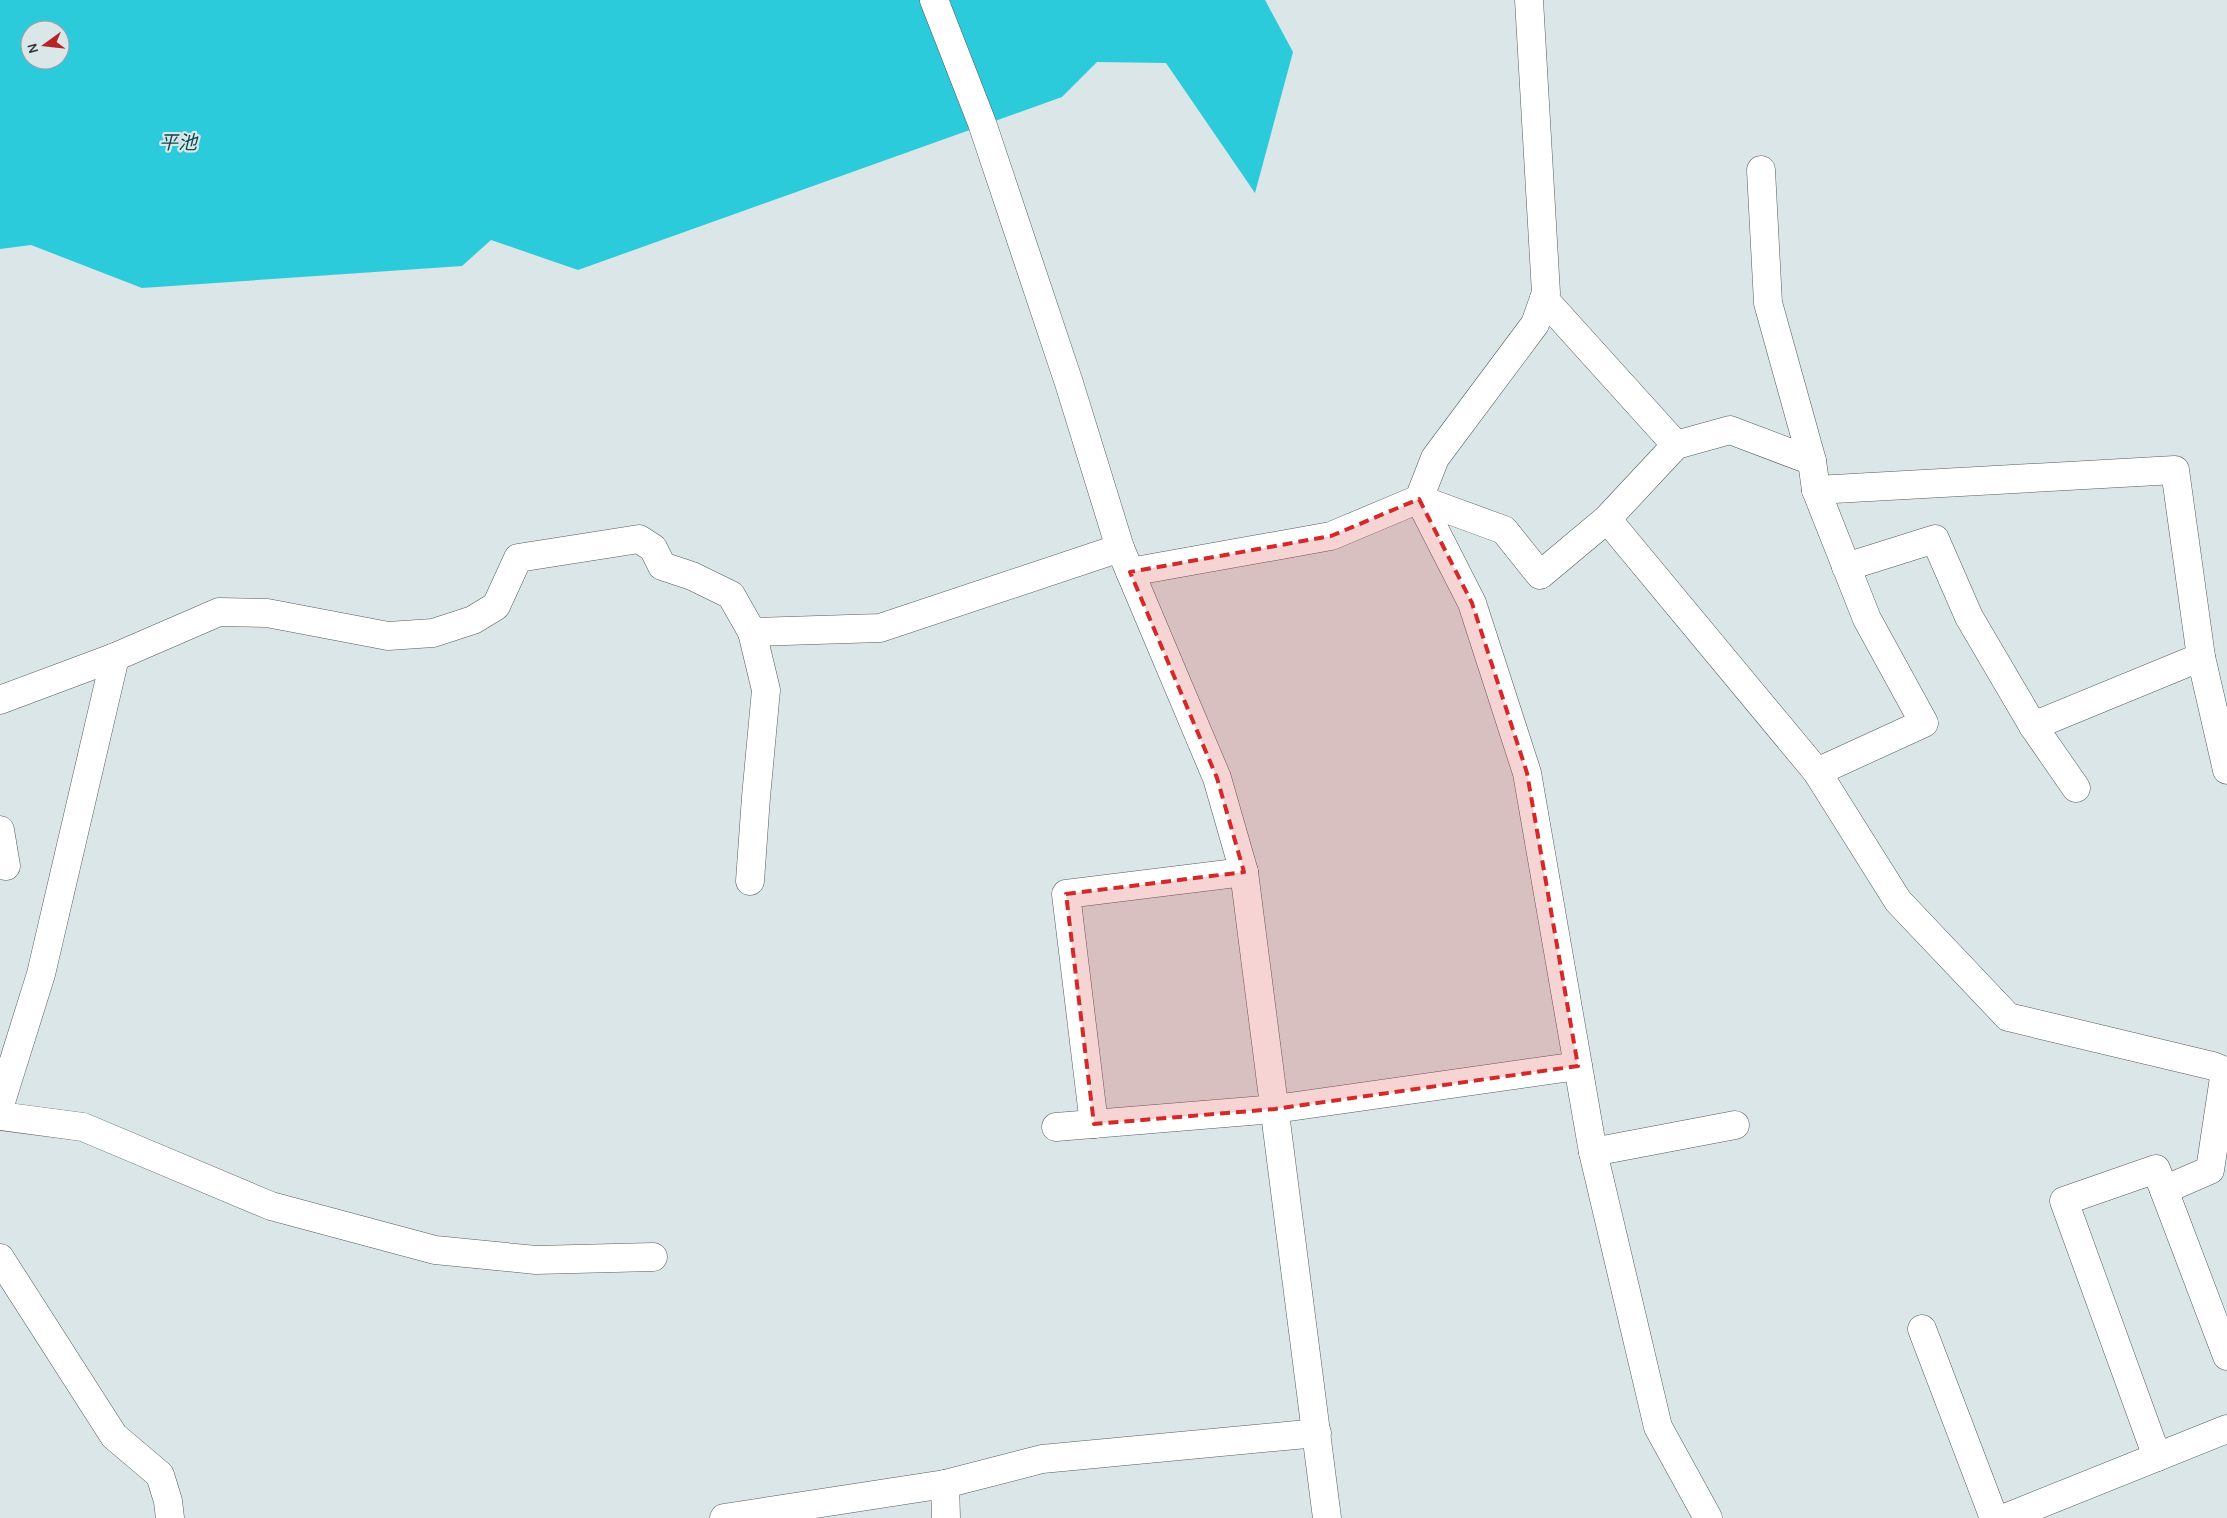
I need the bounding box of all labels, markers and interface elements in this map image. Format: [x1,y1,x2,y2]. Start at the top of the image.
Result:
north arrow [20,20,70,70]
text: N [23,41,42,55]
water label: 平池 [159,132,199,154]

